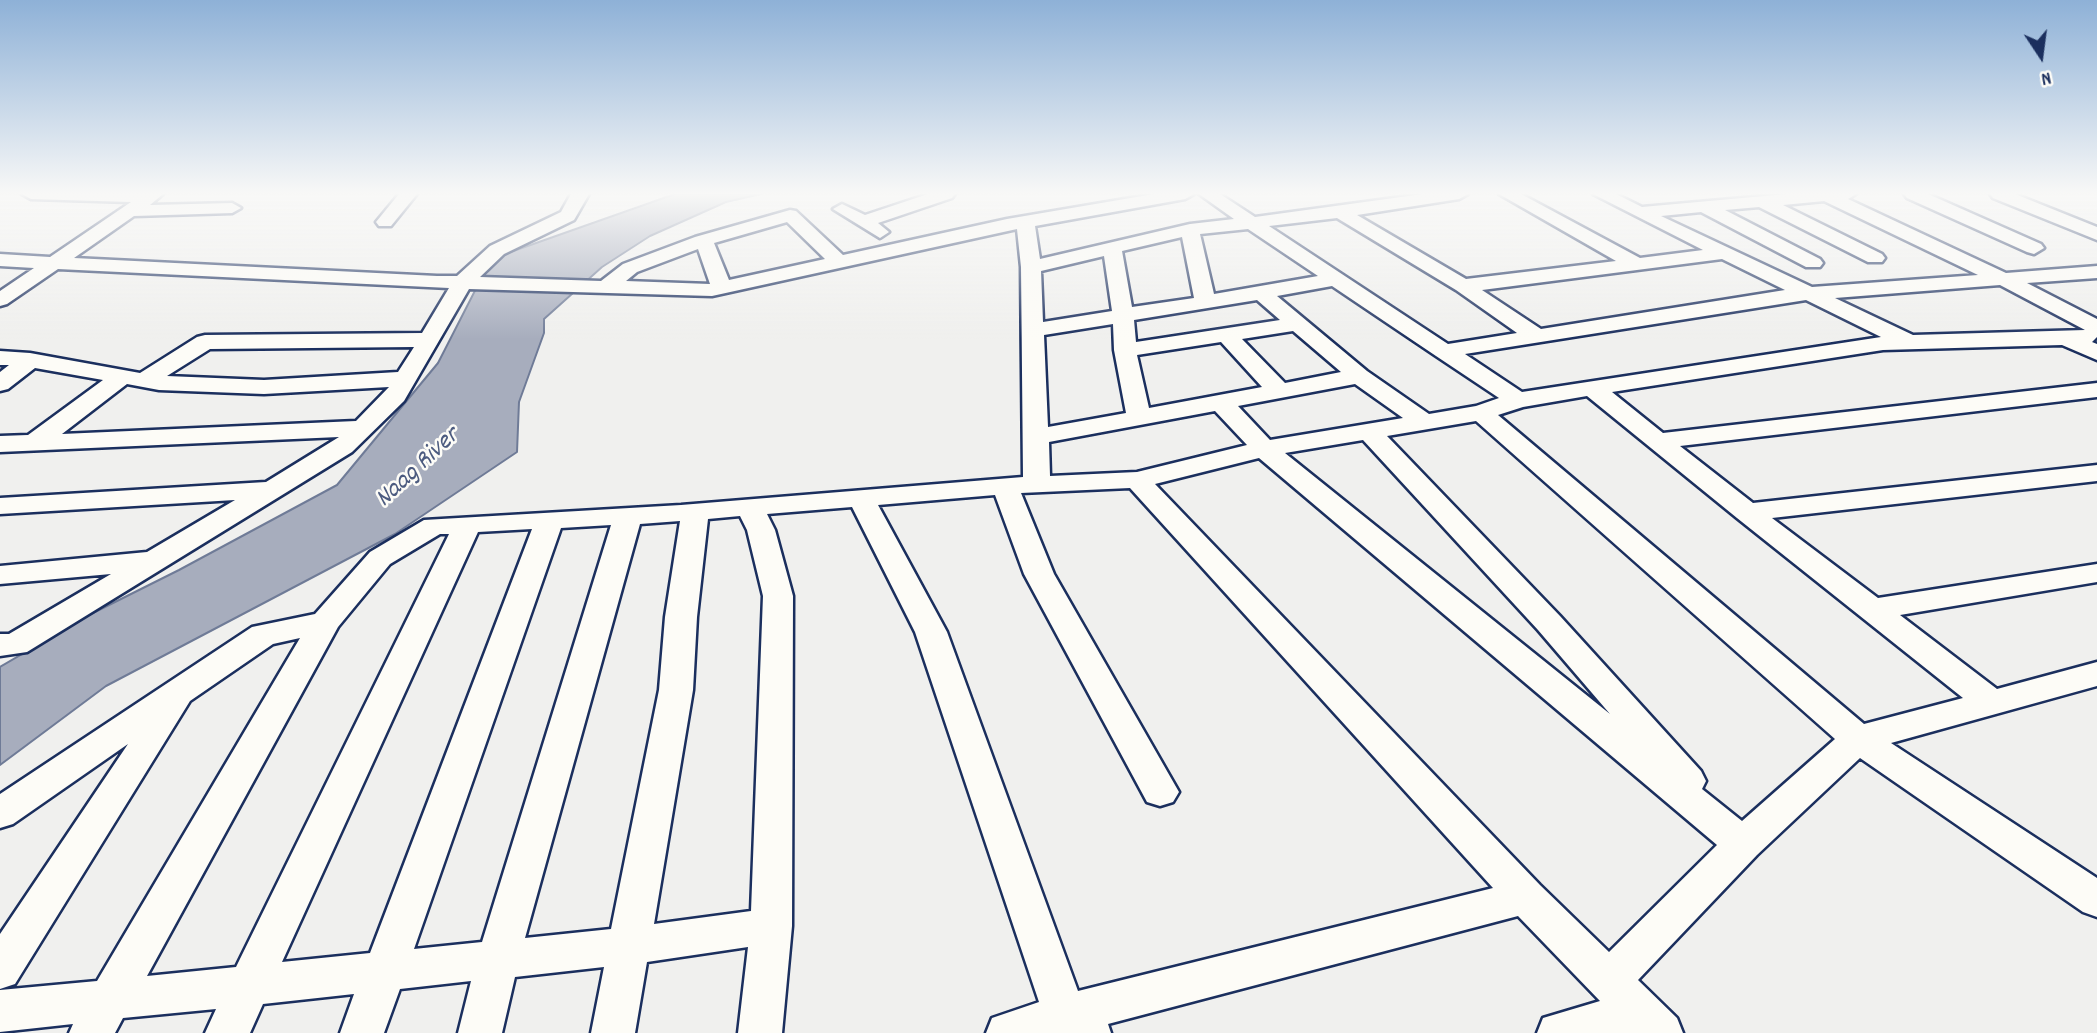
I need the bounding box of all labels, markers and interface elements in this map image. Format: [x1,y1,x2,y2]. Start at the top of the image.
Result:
north arrow [2006,21,2076,91]
text: N [2038,63,2053,91]
water label: Naag River [370,422,468,516]

